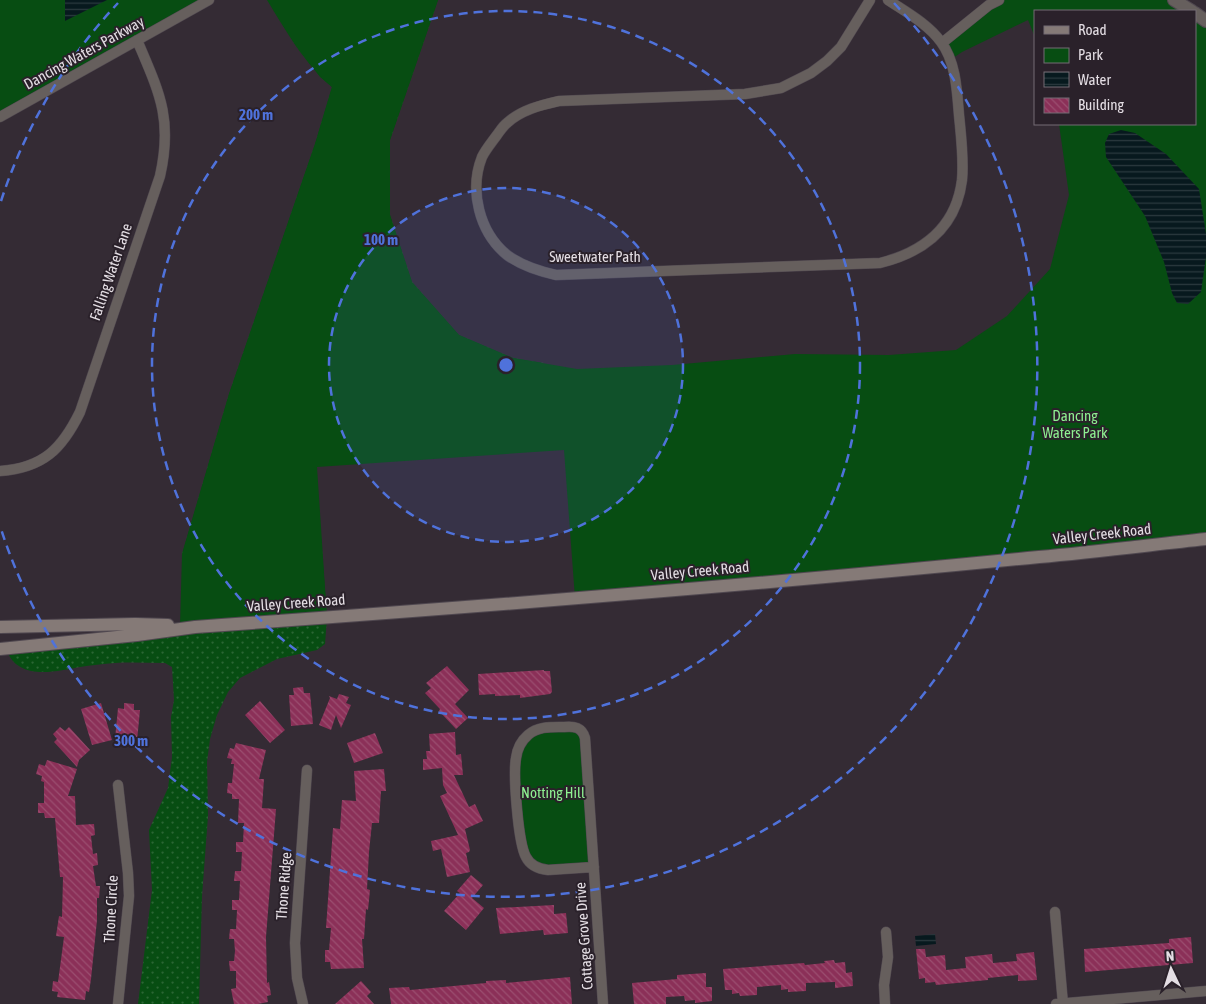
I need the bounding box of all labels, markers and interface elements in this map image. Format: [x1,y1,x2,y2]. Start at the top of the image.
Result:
legend [1034,10,1196,125]
street label: Dancing Waters Parkway [21,12,147,93]
text: Road [1078,21,1107,38]
text: Park [1078,46,1103,63]
text: Water [1078,71,1111,88]
text: Building [1078,96,1124,113]
text: 200 m [239,106,273,123]
street label: Falling Water Lane [86,221,135,323]
text: 100 m [364,231,398,248]
street label: Sweetwater Path [549,248,641,265]
centre of rings [497,356,515,374]
park label: Dancing Waters Park [1042,407,1108,441]
street label: Valley Creek Road [1052,520,1152,547]
street label: Valley Creek Road [650,558,750,583]
street label: Valley Creek Road [246,591,346,614]
text: 300 m [114,732,148,749]
park label: Notting Hill [521,784,585,801]
street label: Thone Ridge [273,851,294,920]
street label: Thone Circle [100,875,121,943]
street label: Cottage Grove Drive [571,882,596,990]
north arrow [1146,944,1196,994]
text: N [1165,948,1175,964]

